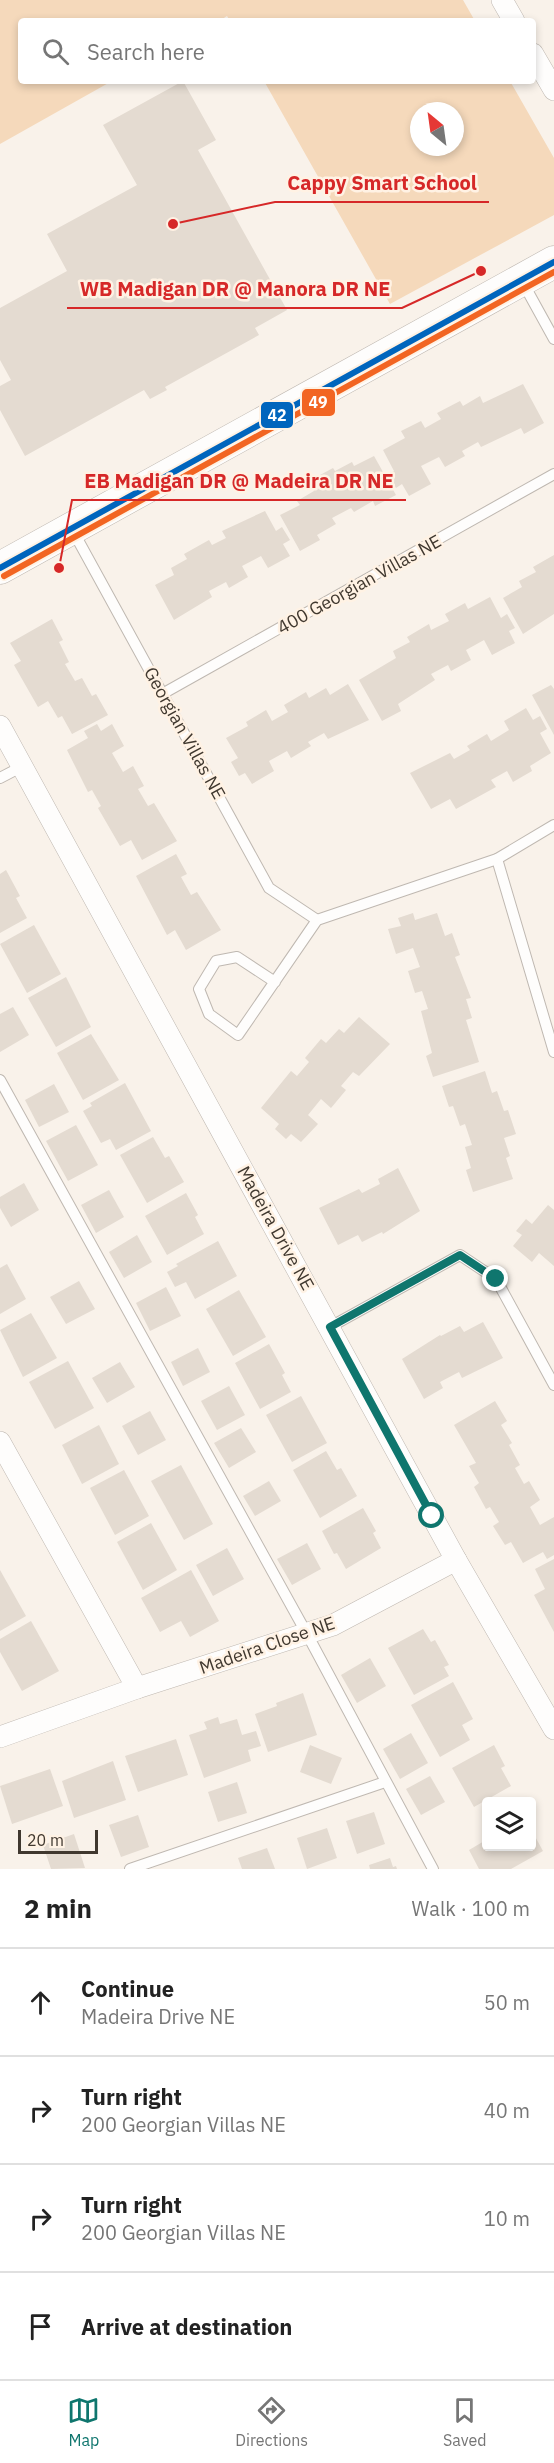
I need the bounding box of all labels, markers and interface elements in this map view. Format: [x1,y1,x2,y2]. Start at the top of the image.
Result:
search box [18,18,536,84]
icon: search [39,35,72,68]
text: Search here [87,37,205,66]
north arrow [410,102,464,156]
callout: Cappy Smart School [275,164,489,202]
text: Cappy Smart School [287,169,477,196]
callout: WB Madigan DR @ Manora DR NE [67,270,402,308]
text: WB Madigan DR @ Manora DR NE [80,275,390,302]
line badge: 49 [301,388,336,417]
text: 49 [308,392,328,412]
line badge: 42 [260,401,294,429]
text: 42 [267,405,287,425]
callout: EB Madigan DR @ Madeira DR NE [72,462,406,500]
text: EB Madigan DR @ Madeira DR NE [84,467,394,494]
street label: 400 Georgian Villas NE [273,529,445,639]
street label: Georgian Villas NE [139,663,231,803]
street label: Madeira Drive NE [232,1162,320,1294]
route end [482,1265,508,1291]
route start [418,1502,444,1528]
street label: Madeira Close NE [196,1611,338,1679]
map controls [482,1797,536,1851]
button: layers [482,1797,536,1851]
scale bar [18,1827,98,1854]
text: 20 m [27,1830,64,1850]
text: 2 min [24,1891,92,1925]
text: Walk · 100 m [412,1895,530,1922]
text: Continue [81,1974,174,2003]
icon: ahead [24,1986,57,2019]
text: 50 m [484,1989,530,2016]
text: Madeira Drive NE [81,2003,235,2030]
text: Turn right [81,2082,182,2111]
icon: right [24,2094,57,2127]
text: 40 m [484,2097,530,2124]
text: 200 Georgian Villas NE [81,2111,286,2138]
text: Turn right [81,2190,182,2219]
icon: right [24,2202,57,2235]
text: 10 m [484,2205,530,2232]
text: 200 Georgian Villas NE [81,2219,286,2246]
icon: arrive [24,2310,57,2343]
text: Arrive at destination [81,2312,292,2341]
tab: Map [67,2394,100,2450]
tab: Directions [235,2394,308,2450]
tab: Saved [443,2394,487,2450]

